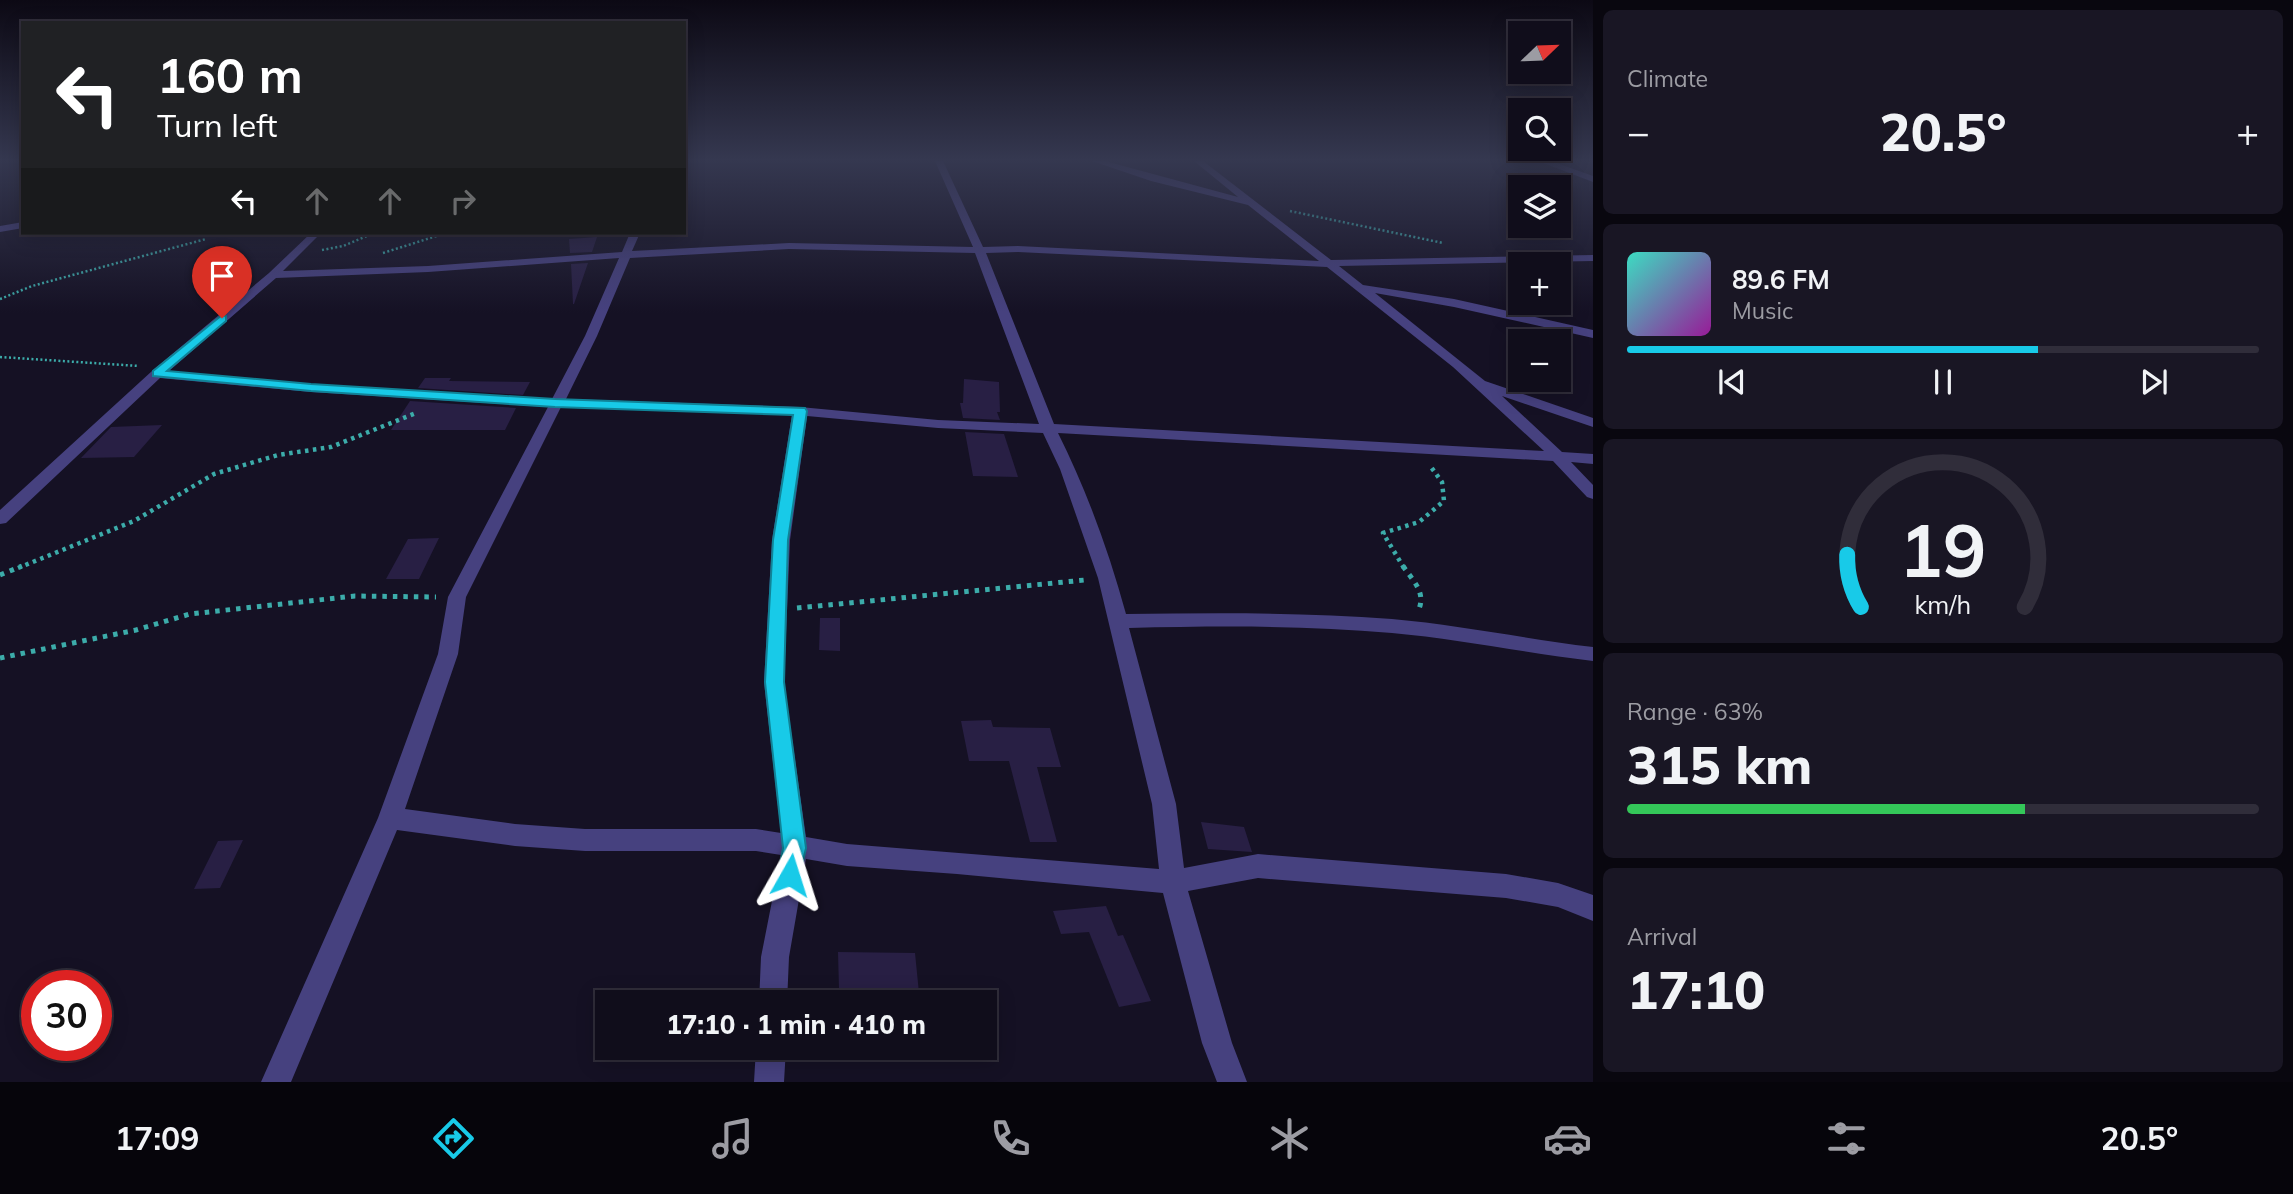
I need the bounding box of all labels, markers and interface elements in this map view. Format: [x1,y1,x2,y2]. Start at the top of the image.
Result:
north arrow [1508,21,1572,84]
map controls [1508,21,1571,392]
text: 160 m [157,44,303,105]
icon: left [42,49,133,140]
text: Climate [1627,64,1708,93]
button: search [1508,98,1571,161]
text: 20.5° [1879,99,2007,164]
text: Turn left [157,105,277,145]
text: − [1627,108,1650,156]
text: + [2236,108,2259,156]
button: layers [1508,175,1571,238]
icon: left [225,182,263,220]
icon: ahead [298,182,336,220]
icon: ahead [371,182,409,220]
icon: right [444,182,482,220]
pin [192,246,252,318]
button: + [1508,252,1571,315]
icon: arrive [203,257,241,295]
text: 89.6 FM [1732,263,1830,296]
text: Music [1732,296,1793,325]
button: − [1508,329,1571,392]
icon: previous [1713,363,1751,401]
icon: pause [1924,363,1962,401]
icon: next [2135,363,2173,401]
text: 19 [1899,504,1987,595]
text: km/h [1915,589,1971,620]
text: Range · 63% [1627,697,1763,726]
text: 315 km [1627,732,1812,797]
position arrow [753,838,827,912]
text: Arrival [1627,922,1697,951]
text: 17:10 [1627,957,1765,1022]
speed limit sign: 30 [21,970,112,1061]
text: 17:10 · 1 min · 410 m [666,1008,926,1041]
icon: directions [429,1114,478,1163]
icon: music [708,1114,757,1163]
icon: phone [986,1114,1035,1163]
icon: climate [1265,1114,1314,1163]
icon: car [1543,1114,1592,1163]
icon: filters [1822,1114,1871,1163]
text: 17:09 [115,1118,200,1158]
text: 20.5° [2100,1118,2178,1158]

